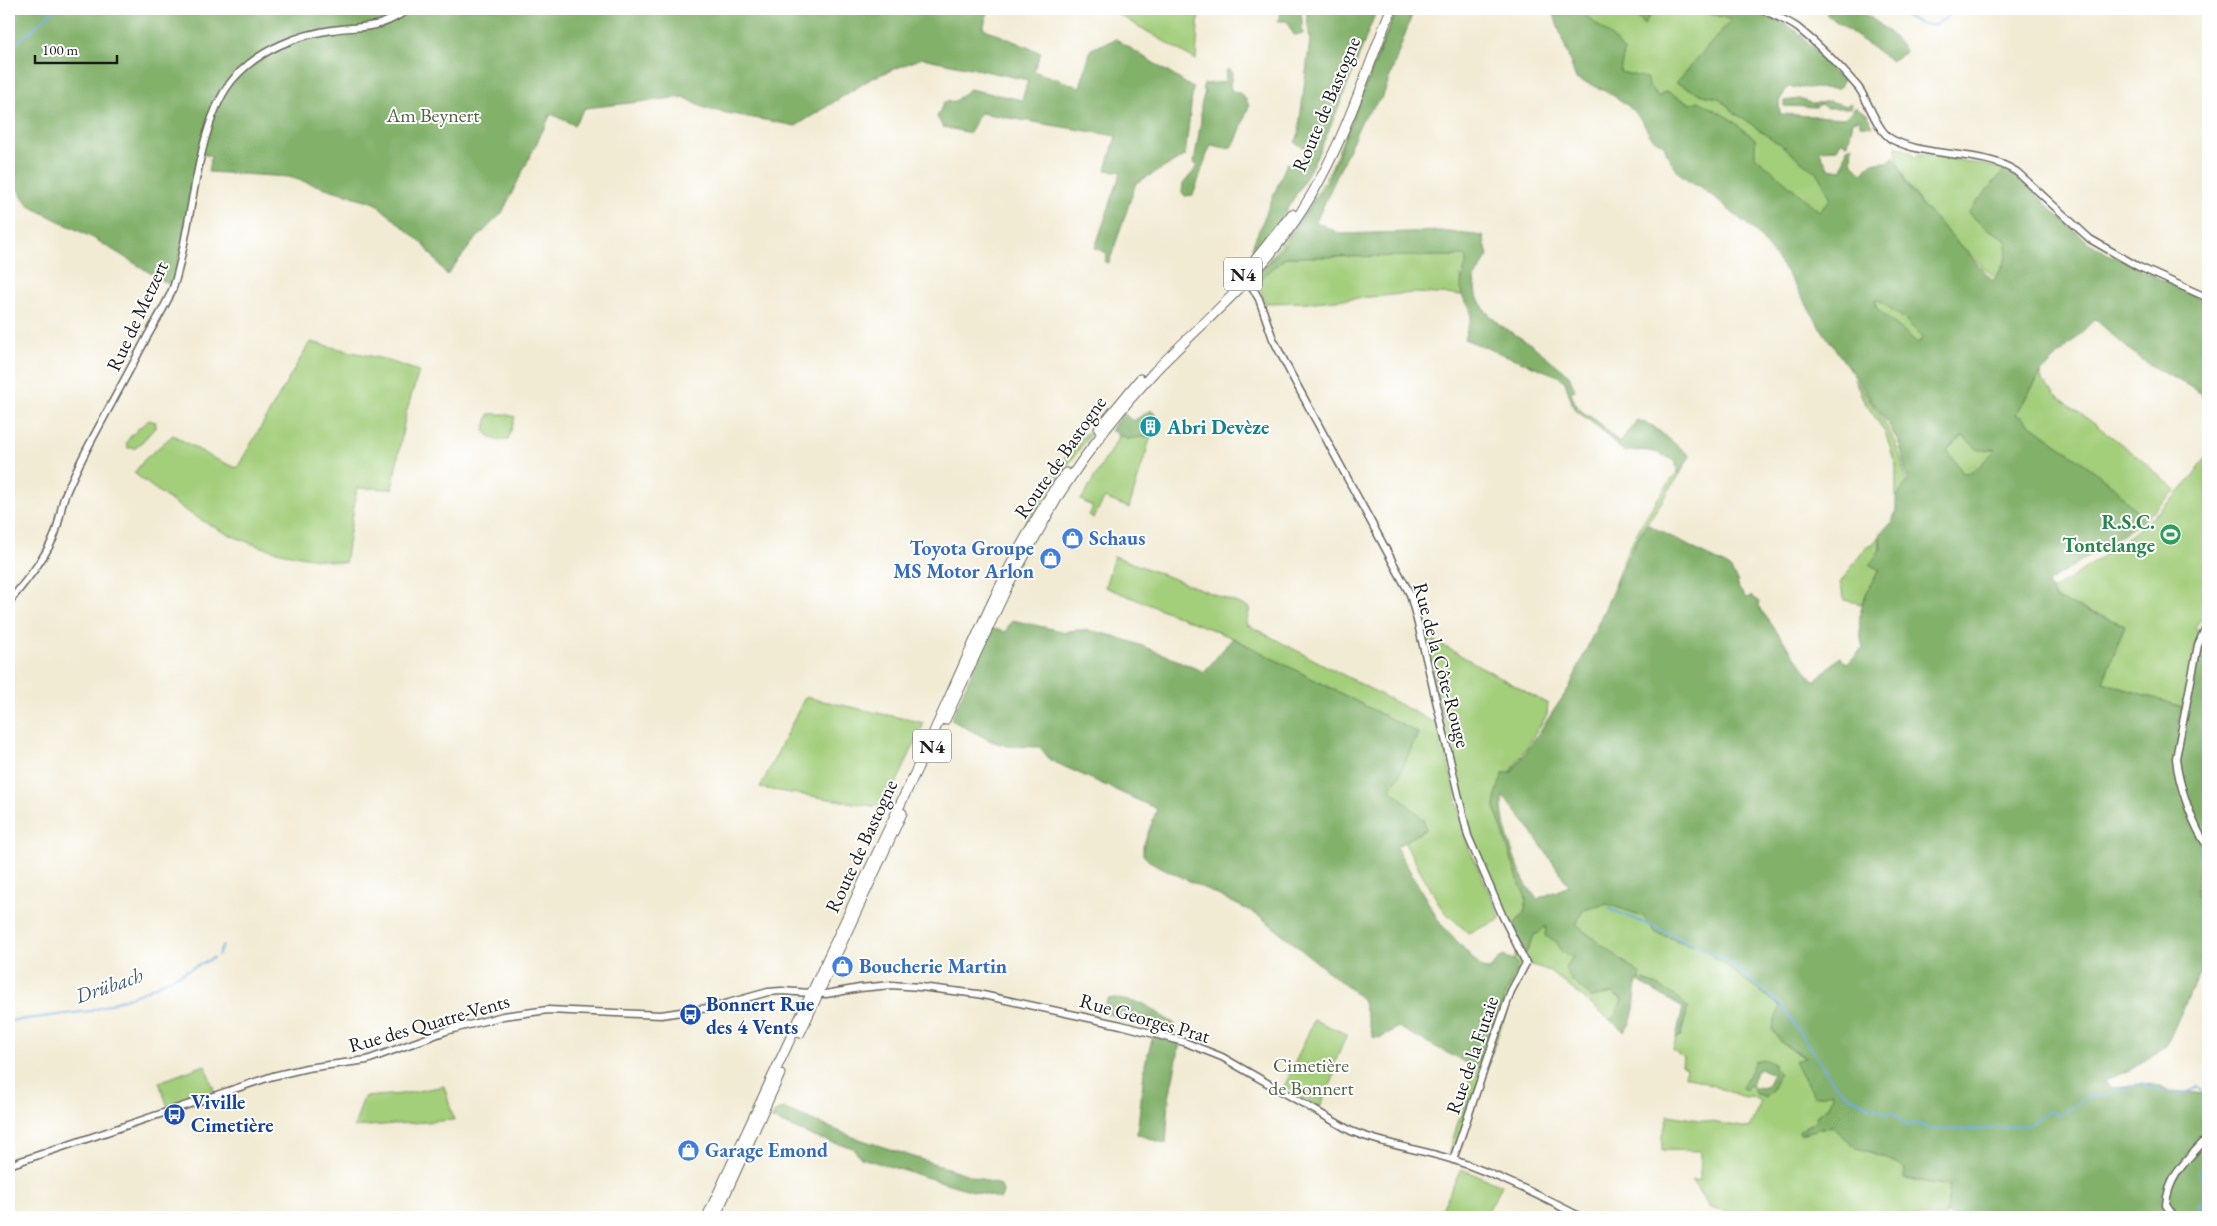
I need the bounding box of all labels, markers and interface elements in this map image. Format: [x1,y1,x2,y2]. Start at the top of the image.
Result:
scale bar [35,32,118,64]
street label: Route de Bastogne [1286,32,1366,175]
text: 100 m [42,40,79,59]
park label: Am Beynert [385,102,480,128]
street label: Rue de Metzert [100,256,174,375]
road number: N4 [1224,258,1262,290]
street label: Route de Bastogne [1008,390,1112,523]
place label: Abri Devèze [1166,414,1269,440]
building icon: Abri Devèze [1139,415,1163,439]
place label: R.S.C. Tontelange [2062,509,2155,558]
sports icon: R.S.C. Tontelange [2159,522,2183,546]
place label: Schaus [1089,525,1145,551]
shop icon: Schaus [1061,526,1085,550]
place label: Toyota Groupe MS Motor Arlon [893,535,1034,584]
shop icon: Toyota Groupe MS Motor Arlon [1038,547,1062,571]
street label: Rue de la Côte-Rouge [1407,579,1477,751]
road number: N4 [913,729,951,762]
street label: Route de Bastogne [819,775,903,917]
place label: Boucherie Martin [859,953,1007,979]
shop icon: Boucherie Martin [831,954,855,978]
water label: Drübach [71,961,147,1009]
street label: Rue Georges Prat [1077,987,1214,1049]
street label: Rue des Quatre-Vents [346,988,512,1058]
place label: Bonnert Rue des 4 Vents [706,991,814,1040]
street label: Rue de la Futaie [1440,992,1504,1117]
bus stop icon: Bonnert Rue des 4 Vents [678,1003,702,1027]
park label: Cimetière de Bonnert [1268,1052,1354,1101]
place label: Viville Cimetière [191,1089,274,1138]
bus stop icon: Viville Cimetière [163,1102,187,1126]
place label: Garage Emond [705,1137,828,1163]
shop icon: Garage Emond [677,1138,701,1162]

